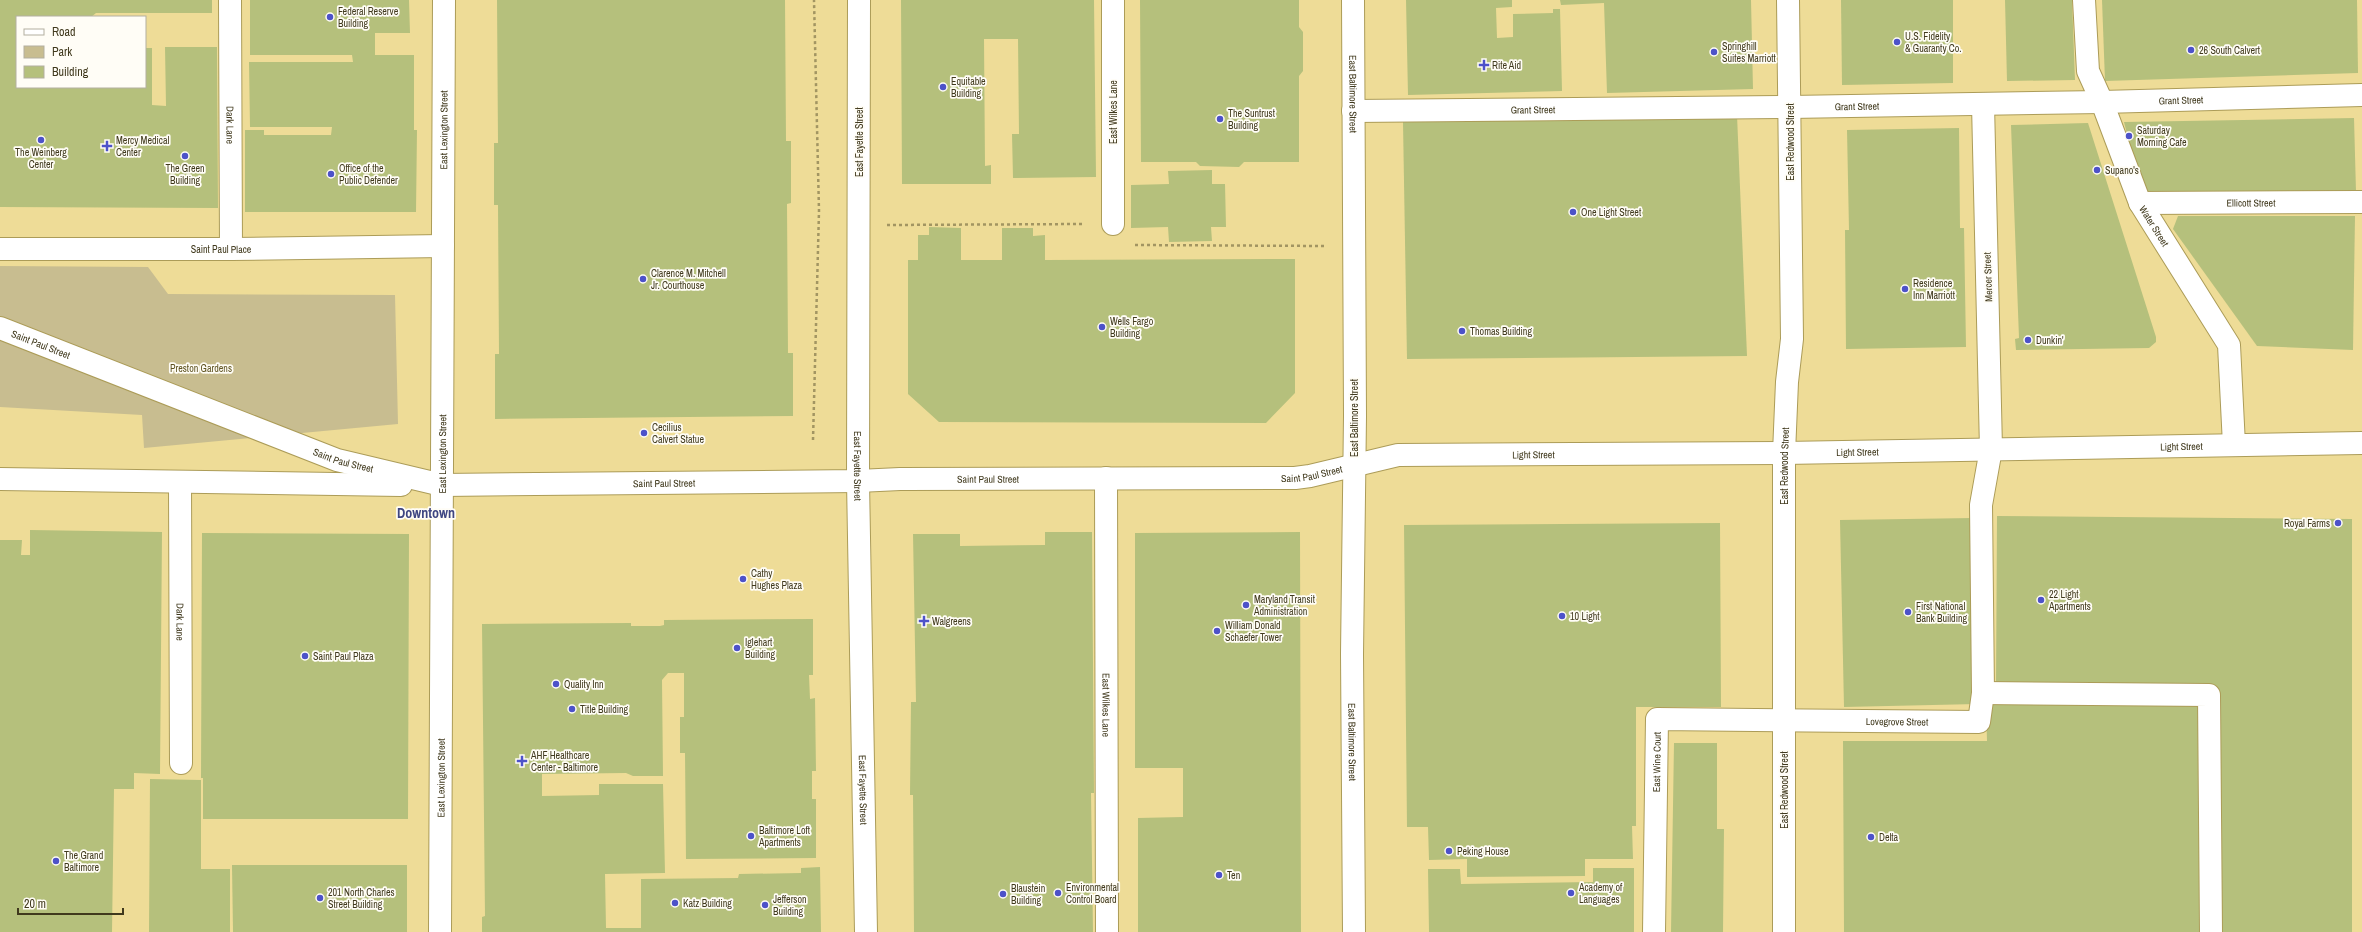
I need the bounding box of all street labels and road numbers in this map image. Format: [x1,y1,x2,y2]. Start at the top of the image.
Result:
street label: East Baltimore Street [1347,55,1360,134]
street label: East Wilkes Lane [1107,80,1120,144]
street label: East Lexington Street [437,90,450,170]
street label: Grant Street [2158,93,2204,107]
street label: Grant Street [1835,99,1880,113]
street label: Grant Street [1511,103,1556,116]
street label: East Redwood Street [1784,103,1797,181]
street label: Dark Lane [224,106,237,144]
street label: East Fayette Street [853,106,866,177]
street label: Ellicott Street [2227,196,2276,209]
street label: Water Street [2137,203,2172,249]
street label: Saint Paul Place [191,242,252,256]
street label: Mercer Street [1981,251,1995,302]
street label: Saint Paul Street [10,327,73,362]
street label: East Baltimore Street [1348,378,1361,457]
street label: East Lexington Street [435,414,449,494]
street label: East Redwood Street [1778,426,1792,505]
street label: East Fayette Street [851,431,865,502]
street label: Light Street [2160,439,2203,453]
street label: Saint Paul Street [311,445,375,475]
street label: Light Street [1836,445,1879,459]
street label: Light Street [1512,448,1555,461]
street label: Saint Paul Street [1281,462,1344,485]
street label: Saint Paul Street [957,472,1020,485]
street label: Saint Paul Street [633,476,696,490]
street label: Dark Lane [174,603,187,641]
street label: East Wilkes Lane [1100,673,1113,737]
street label: East Baltimore Street [1346,703,1359,782]
street label: Lovegrove Street [1866,714,1929,728]
street label: East Wine Court [1649,731,1663,792]
street label: East Lexington Street [434,738,447,818]
street label: East Redwood Street [1778,751,1791,829]
street label: East Fayette Street [856,755,871,826]

